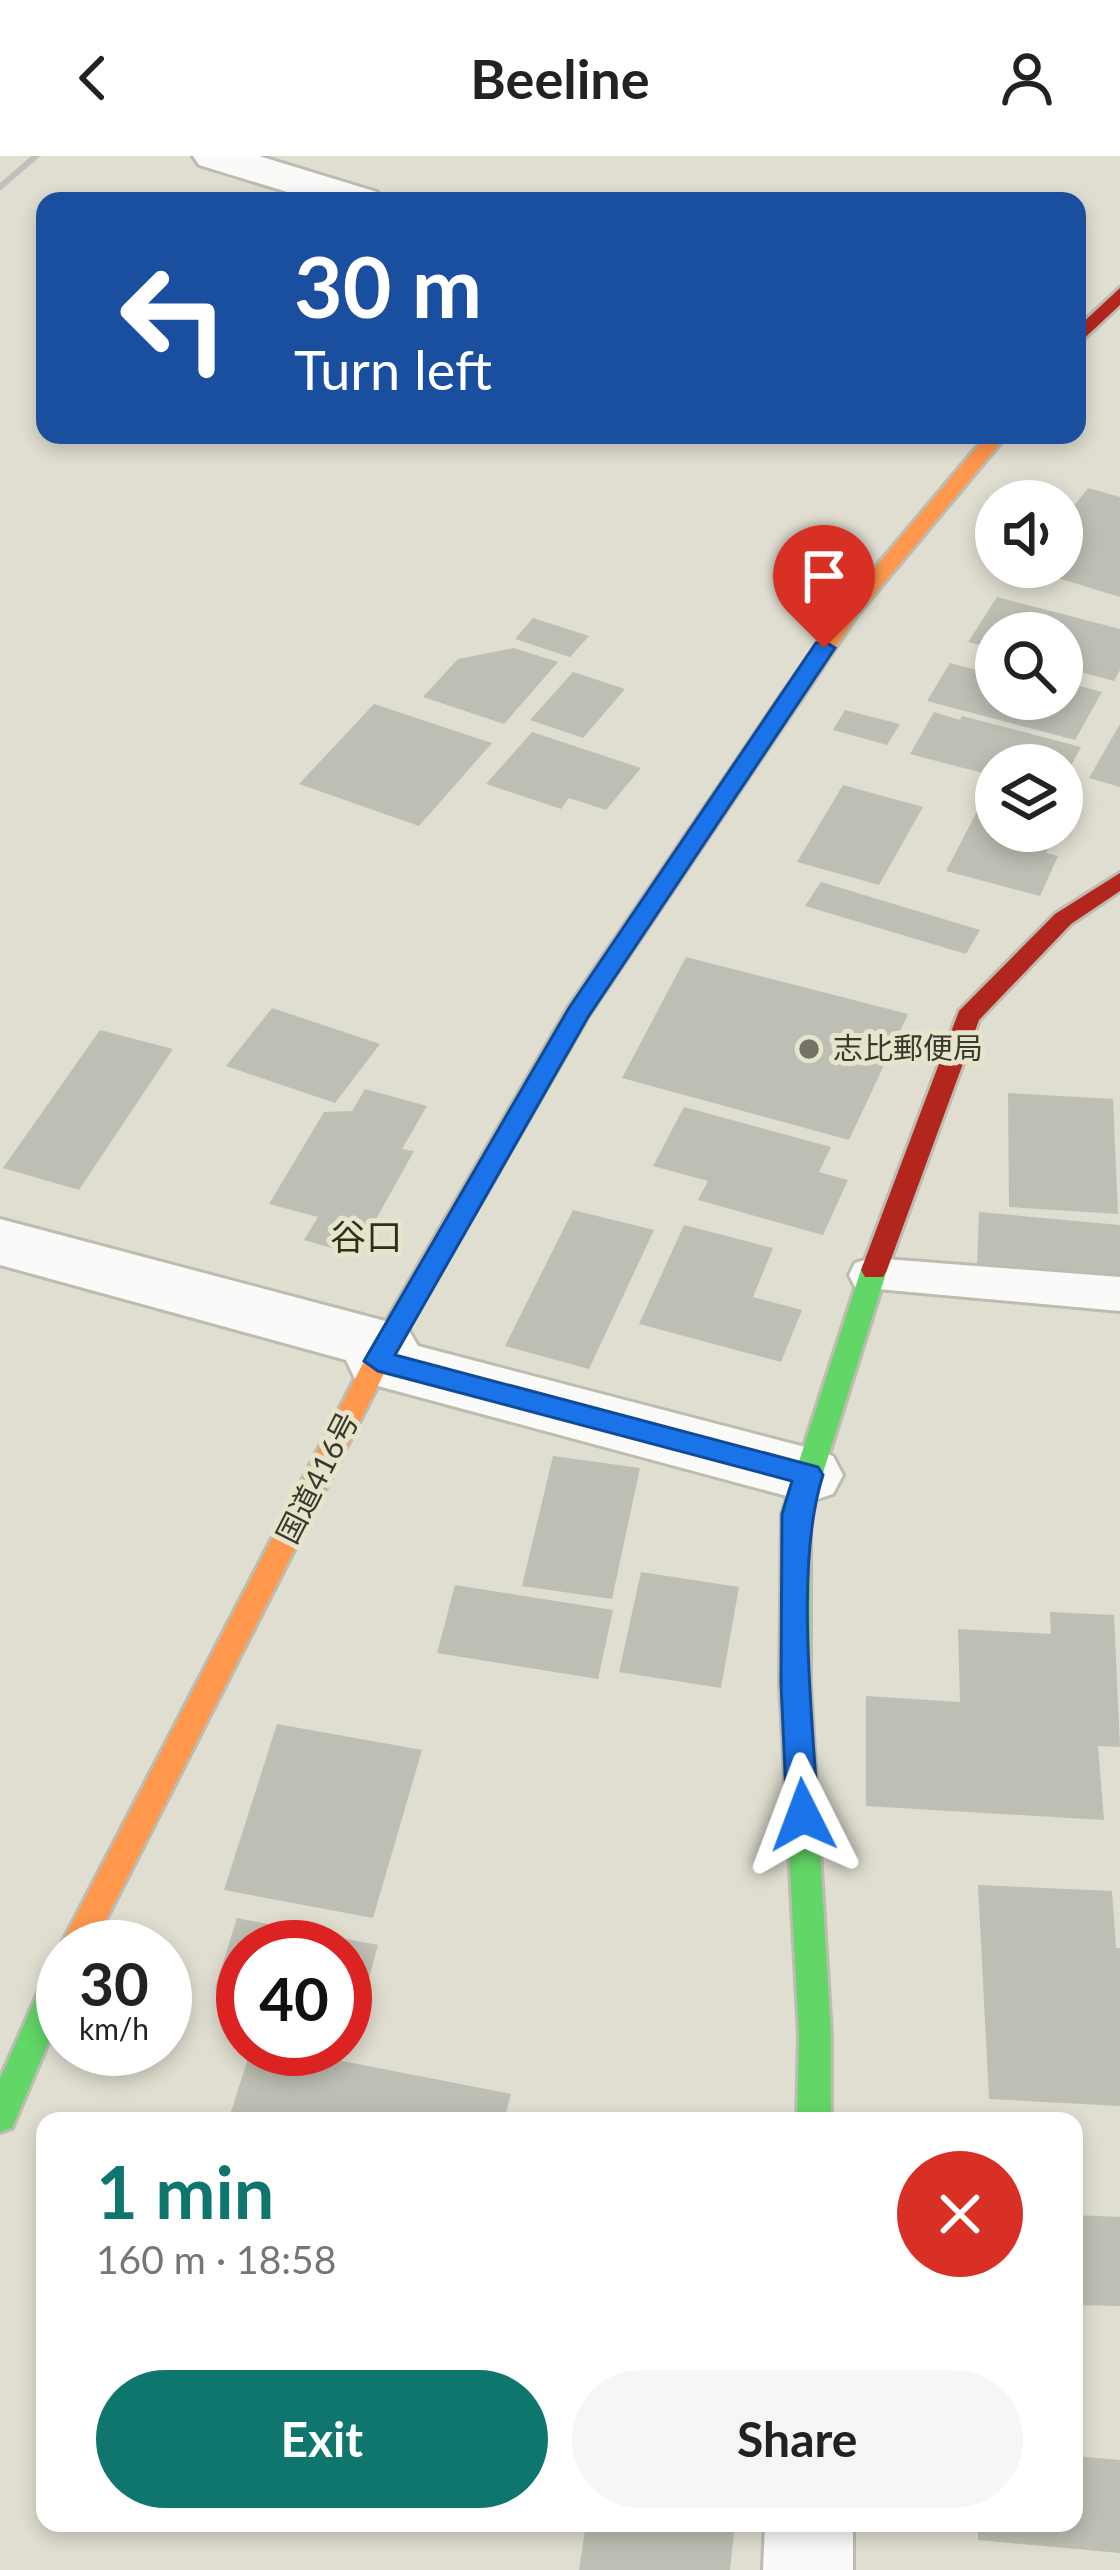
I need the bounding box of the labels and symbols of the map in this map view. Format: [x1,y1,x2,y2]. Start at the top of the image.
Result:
pin [773,525,875,648]
place label: 志比郵便局 [833,1029,983,1065]
marker: 志比郵便局 [796,1036,822,1062]
district label: 谷口 [330,1214,402,1258]
street label: 国道416号 [268,1406,365,1549]
position arrow [740,1752,866,1878]
speed limit sign: 40 [216,1920,372,2076]

